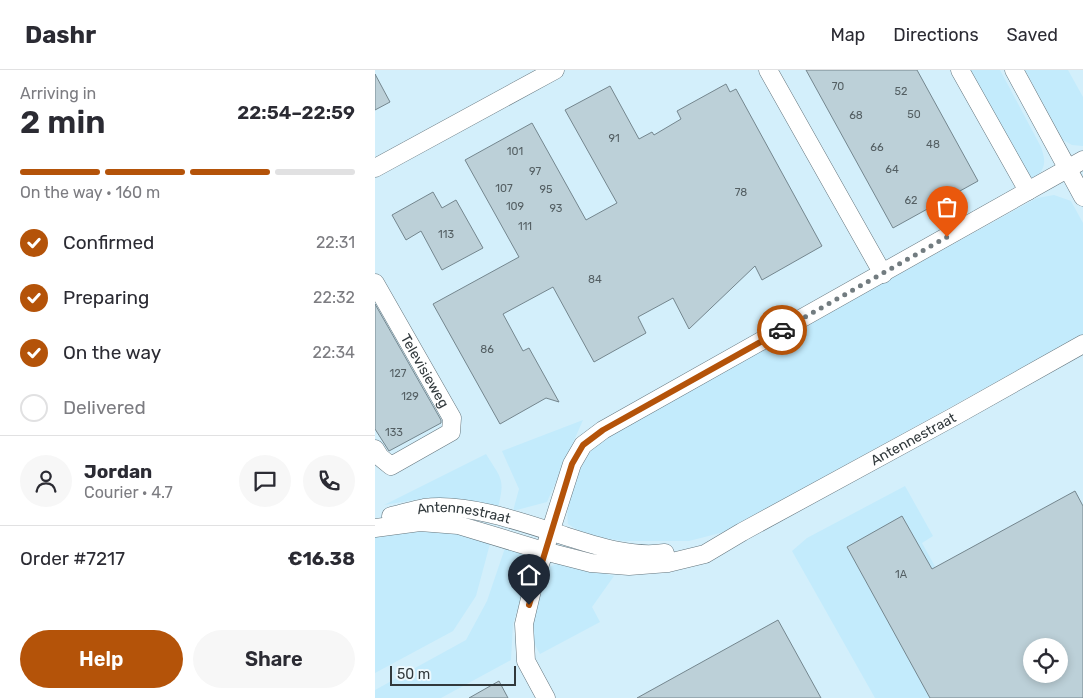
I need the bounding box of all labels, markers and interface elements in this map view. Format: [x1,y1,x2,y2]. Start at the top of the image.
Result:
text: Dashr [25,21,96,49]
text: Map [830,24,865,46]
text: Directions [893,24,979,46]
text: Saved [1007,24,1058,46]
house number: 70 [832,80,844,93]
text: Arriving in [20,84,96,103]
house number: 52 [895,85,908,98]
text: 22:54–22:59 [237,101,355,124]
text: 2 min [20,103,105,141]
house number: 50 [907,108,921,121]
house number: 68 [849,109,863,122]
house number: 91 [608,132,620,145]
house number: 48 [926,138,940,151]
house number: 66 [870,141,884,154]
house number: 101 [507,145,523,158]
house number: 64 [885,163,899,176]
house number: 97 [529,165,541,178]
house number: 107 [495,182,513,195]
text: On the way · 160 m [20,183,160,202]
house number: 95 [539,183,553,196]
house number: 78 [735,186,747,199]
pin [926,186,968,237]
icon: bag [933,193,961,221]
house number: 62 [904,194,918,207]
house number: 109 [506,200,524,213]
house number: 93 [550,202,563,215]
house number: 111 [518,220,532,233]
house number: 113 [438,228,454,241]
icon: check [20,229,48,257]
text: Confirmed [63,231,154,254]
text: 22:31 [316,233,355,252]
house number: 84 [588,273,602,286]
icon: check [20,284,48,312]
text: Preparing [63,286,149,309]
text: 22:32 [313,288,355,307]
courier [757,305,807,355]
icon: car [768,316,796,344]
street label: Televisieweg [397,331,453,411]
icon: check [20,339,48,367]
text: On the way [63,341,161,364]
text: 22:34 [313,343,355,362]
house number: 86 [480,343,494,356]
house number: 127 [390,367,407,380]
house number: 129 [401,390,419,403]
text: Delivered [63,396,146,419]
street label: Antennestraat [867,408,959,469]
house number: 133 [385,426,403,439]
button: person [20,455,72,507]
button: chat [239,455,291,507]
button: phone [303,455,355,507]
text: Jordan [84,460,152,483]
text: Courier · 4.7 [84,483,173,502]
street label: Antennestraat [415,498,513,527]
text: Order #7217 [20,547,125,570]
text: €16.38 [287,547,355,570]
pin [508,554,550,605]
icon: home [515,561,543,589]
house number: 1A [895,568,908,581]
button: Help [20,630,183,688]
button: Share [193,630,355,688]
map controls [1023,638,1068,683]
button: locate [1023,638,1068,683]
scale bar [390,663,516,686]
text: 50 m [397,666,430,683]

